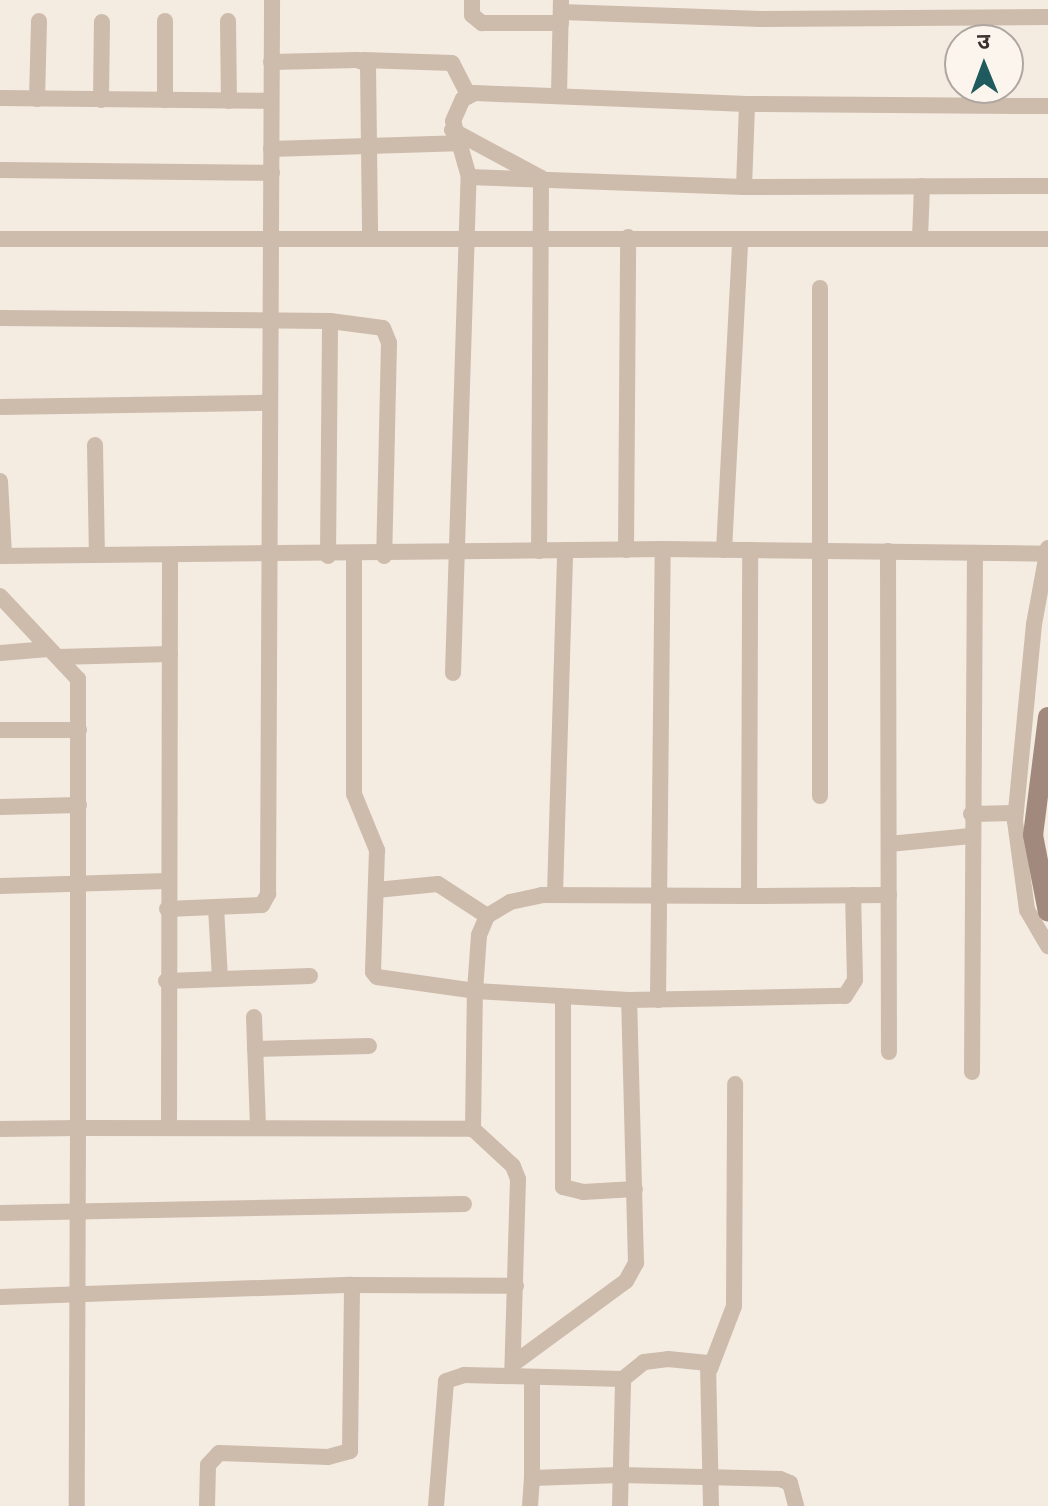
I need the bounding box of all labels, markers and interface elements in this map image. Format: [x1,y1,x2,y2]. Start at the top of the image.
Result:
north arrow [944,24,1024,104]
text: उ [977,28,990,55]

